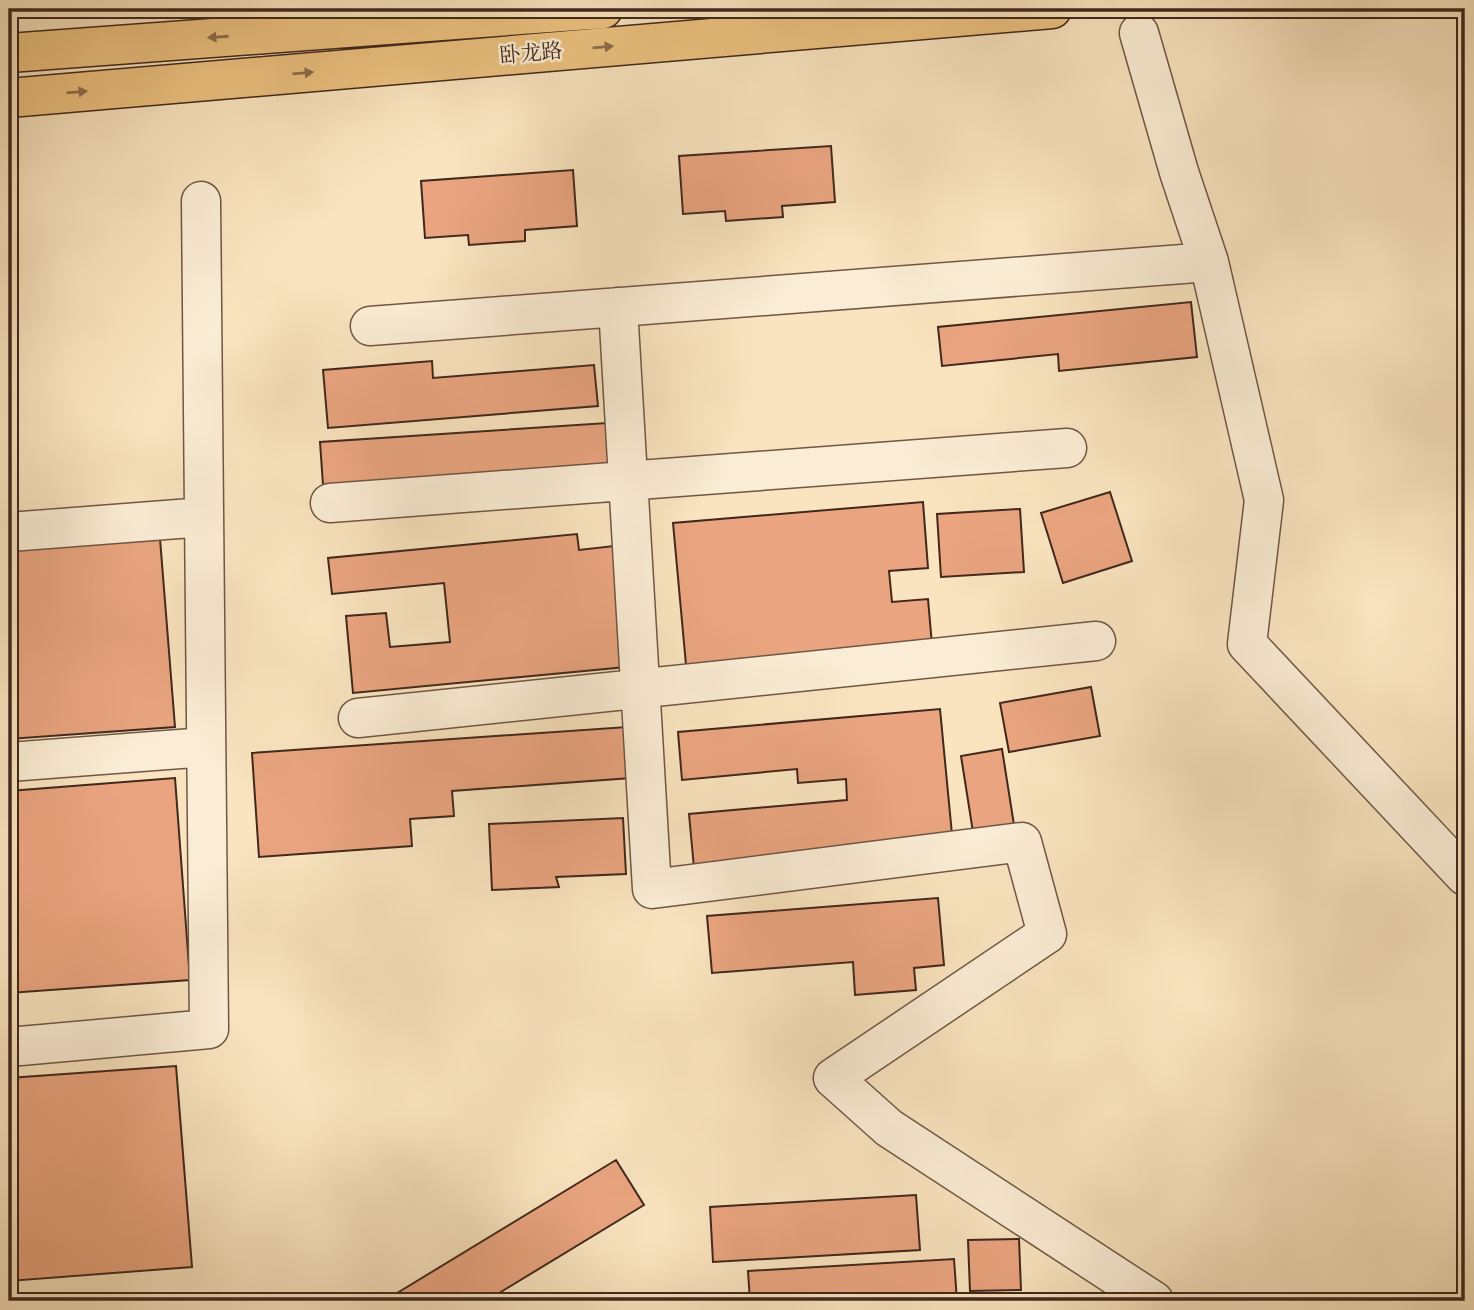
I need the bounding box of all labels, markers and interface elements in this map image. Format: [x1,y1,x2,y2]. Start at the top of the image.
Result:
one-way arrow [207,32,229,43]
street label: 卧龙路 [498,37,564,69]
one-way arrow [593,41,615,52]
one-way arrow [293,67,315,78]
one-way arrow [66,86,88,97]

